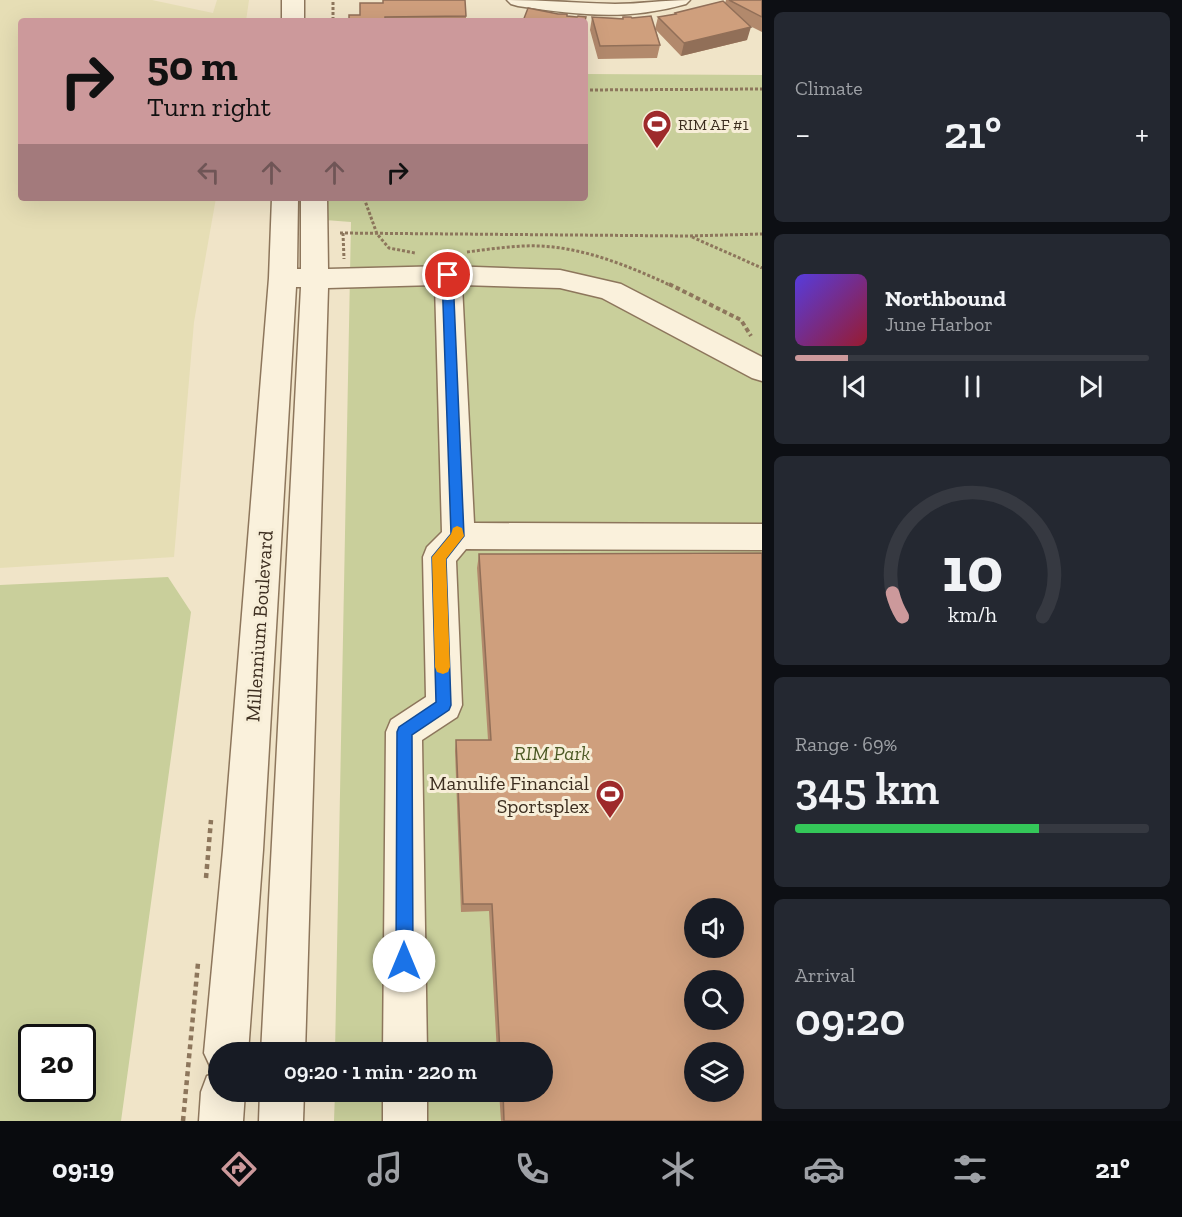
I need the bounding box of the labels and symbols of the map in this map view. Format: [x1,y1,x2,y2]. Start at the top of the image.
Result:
sports icon: RIM AF #1 [641,108,673,150]
place label: RIM AF #1 [678,115,749,134]
pin [422,249,473,300]
street label: Millennium Boulevard [240,529,278,723]
park label: RIM Park [514,741,590,765]
place label: Manulife Financial Sportsplex [429,771,589,818]
sports icon: Manulife Financial Sportsplex [594,778,626,820]
position arrow [372,929,436,993]
speed limit sign: 20 [18,1024,96,1102]

